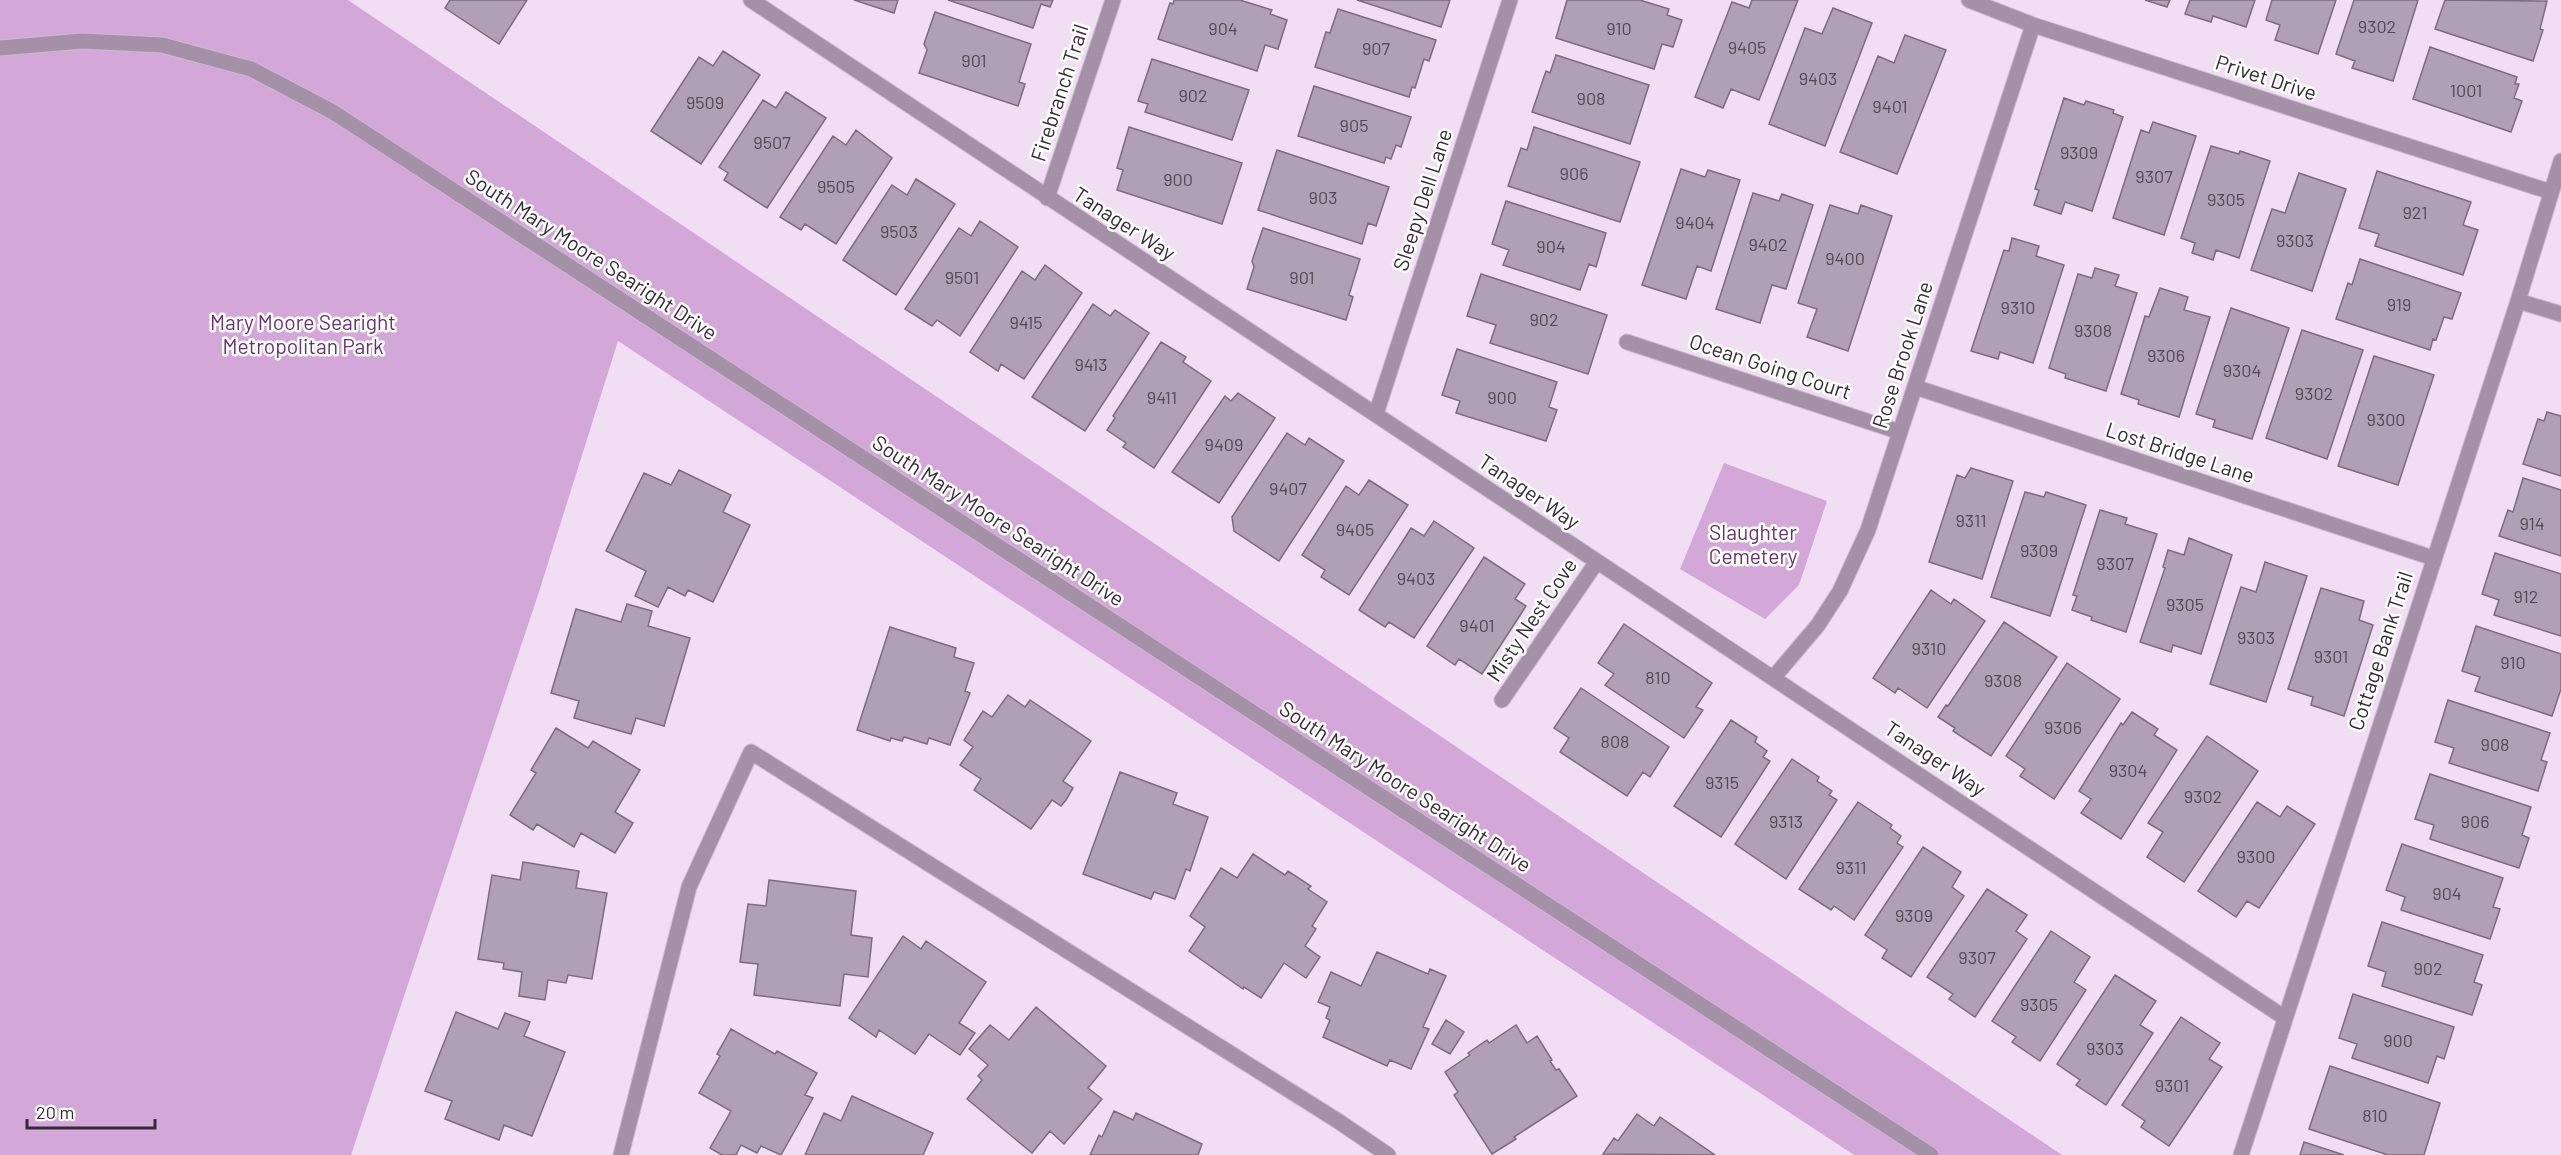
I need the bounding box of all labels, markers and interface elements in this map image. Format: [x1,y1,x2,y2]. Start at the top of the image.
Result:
house number: 9302 [2358,15,2396,37]
house number: 904 [1208,17,1238,39]
house number: 910 [1606,17,1632,39]
street label: Firebranch Trail [1025,21,1093,164]
house number: 9405 [1728,36,1766,58]
house number: 907 [1362,37,1391,59]
house number: 901 [961,49,987,71]
street label: Privet Drive [2213,49,2320,105]
house number: 9403 [1799,67,1837,89]
house number: 1001 [2450,79,2482,101]
house number: 902 [1178,84,1208,106]
house number: 908 [1577,87,1605,109]
house number: 9509 [686,91,724,113]
house number: 9401 [1872,95,1908,117]
house number: 905 [1340,114,1368,136]
street label: Sleepy Dell Lane [1387,125,1456,274]
house number: 9507 [753,131,791,153]
house number: 9309 [2060,141,2098,163]
house number: 906 [1560,162,1588,184]
street label: South Mary Moore Searight Drive [461,163,722,345]
house number: 9307 [2135,165,2173,187]
house number: 900 [1163,168,1193,190]
house number: 9505 [817,175,855,197]
street label: Tanager Way [1069,181,1181,265]
house number: 903 [1309,186,1337,208]
house number: 9305 [2207,188,2245,210]
house number: 921 [2402,201,2428,223]
house number: 9404 [1675,211,1715,233]
house number: 9503 [880,220,918,242]
house number: 9303 [2276,229,2314,251]
house number: 9402 [1748,233,1788,255]
house number: 904 [1536,235,1566,257]
house number: 9400 [1825,247,1865,269]
house number: 9501 [945,266,979,288]
house number: 901 [1289,266,1315,288]
street label: Rose Brook Lane [1866,278,1937,431]
house number: 919 [2387,293,2411,315]
house number: 9310 [2001,296,2036,318]
house number: 902 [1529,308,1559,330]
park label: Mary Moore Searight Metropolitan Park [210,309,396,358]
house number: 9415 [1009,311,1043,333]
house number: 9308 [2074,319,2112,341]
street label: Ocean Going Court [1686,328,1855,404]
house number: 9306 [2147,344,2185,366]
house number: 9413 [1074,353,1108,375]
house number: 9304 [2223,359,2261,381]
house number: 9302 [2295,382,2333,404]
house number: 9411 [1147,386,1177,408]
house number: 900 [1487,386,1517,408]
house number: 9300 [2367,408,2406,430]
street label: Lost Bridge Lane [2103,416,2258,487]
street label: South Mary Moore Searight Drive [868,429,1129,611]
house number: 9409 [1205,433,1243,455]
street label: Tanager Way [1475,448,1585,534]
house number: 9407 [1269,477,1307,499]
house number: 9311 [1955,509,1987,531]
house number: 914 [2519,512,2545,534]
house number: 9405 [1336,518,1374,540]
park label: Slaughter Cemetery [1709,519,1798,568]
house number: 9309 [2020,539,2058,561]
house number: 9307 [2096,552,2134,574]
street label: Misty Nest Cove [1480,553,1581,686]
house number: 9403 [1397,567,1435,589]
street label: Cottage Bank Trail [2342,568,2417,733]
house number: 912 [2514,585,2538,607]
house number: 9305 [2166,593,2204,615]
house number: 9401 [1459,614,1495,636]
house number: 9303 [2237,626,2275,648]
house number: 9310 [1912,637,1947,659]
house number: 9301 [2314,645,2348,667]
house number: 910 [2500,651,2526,673]
house number: 810 [1645,666,1671,688]
house number: 9308 [1984,669,2022,691]
street label: South Mary Moore Searight Drive [1275,695,1536,877]
street label: Tanager Way [1881,715,1991,801]
house number: 9306 [2044,716,2082,738]
house number: 808 [1601,730,1629,752]
house number: 908 [2481,733,2509,755]
house number: 9304 [2109,759,2147,781]
house number: 9315 [1705,771,1739,793]
house number: 9302 [2184,785,2222,807]
house number: 9313 [1769,810,1803,832]
house number: 906 [2461,810,2489,832]
house number: 9300 [2237,845,2276,867]
house number: 9311 [1835,856,1867,878]
house number: 904 [2432,882,2462,904]
house number: 9309 [1895,904,1933,926]
house number: 9307 [1958,946,1996,968]
house number: 902 [2413,957,2443,979]
house number: 9305 [2020,993,2058,1015]
house number: 900 [2383,1029,2413,1051]
house number: 9303 [2086,1037,2124,1059]
house number: 9301 [2155,1074,2189,1096]
scale bar [27,1092,154,1130]
text: 20 m [36,1101,74,1123]
house number: 810 [2362,1104,2388,1126]

